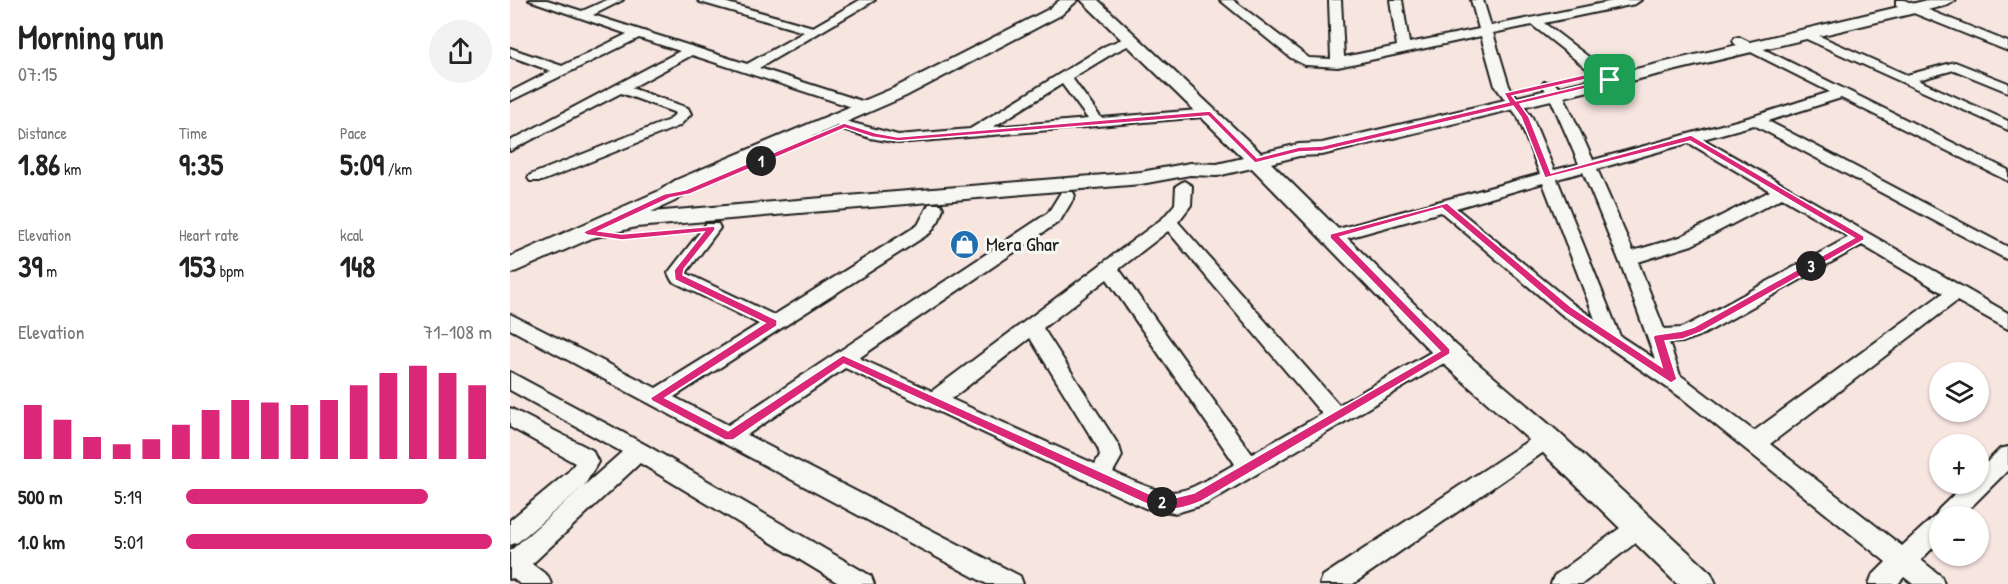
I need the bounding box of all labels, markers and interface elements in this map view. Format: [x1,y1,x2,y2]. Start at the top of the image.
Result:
text: Morning run [18,15,164,59]
button: share [429,20,492,83]
pin [1584,54,1635,105]
text: 07:15 [18,60,57,87]
icon: arrive [1593,63,1626,96]
text: Distance [18,122,67,144]
text: Time [179,122,207,144]
text: Pace [340,122,367,144]
text: 1.86 [18,144,60,184]
text: 9:35 [179,144,223,184]
text: 5:09 [340,144,384,184]
pin: 1 [746,146,776,176]
text: 1 [758,150,764,172]
text: km [60,158,81,180]
text: /km [384,158,412,180]
text: Elevation [18,224,71,246]
text: Heart rate [179,224,239,246]
text: kcal [340,224,363,246]
shop icon: Mera Ghar [949,228,981,260]
place label: Mera Ghar [986,230,1060,257]
text: 39 [18,246,42,286]
text: 153 [179,246,216,286]
text: 148 [340,246,375,286]
pin: 3 [1796,251,1826,281]
text: 3 [1807,255,1815,277]
text: m [42,260,57,282]
text: bpm [216,260,244,282]
text: Elevation [18,318,84,345]
text: 71–108 m [423,318,492,345]
map controls [1929,362,1989,566]
button: layers [1929,362,1989,422]
button: + [1929,434,1989,494]
text: 500 m [18,483,63,510]
text: 5:19 [114,483,142,510]
pin: 2 [1147,487,1177,517]
text: 2 [1158,491,1166,513]
button: − [1929,506,1989,566]
text: 1.0 km [18,528,65,555]
text: 5:01 [114,528,143,555]

